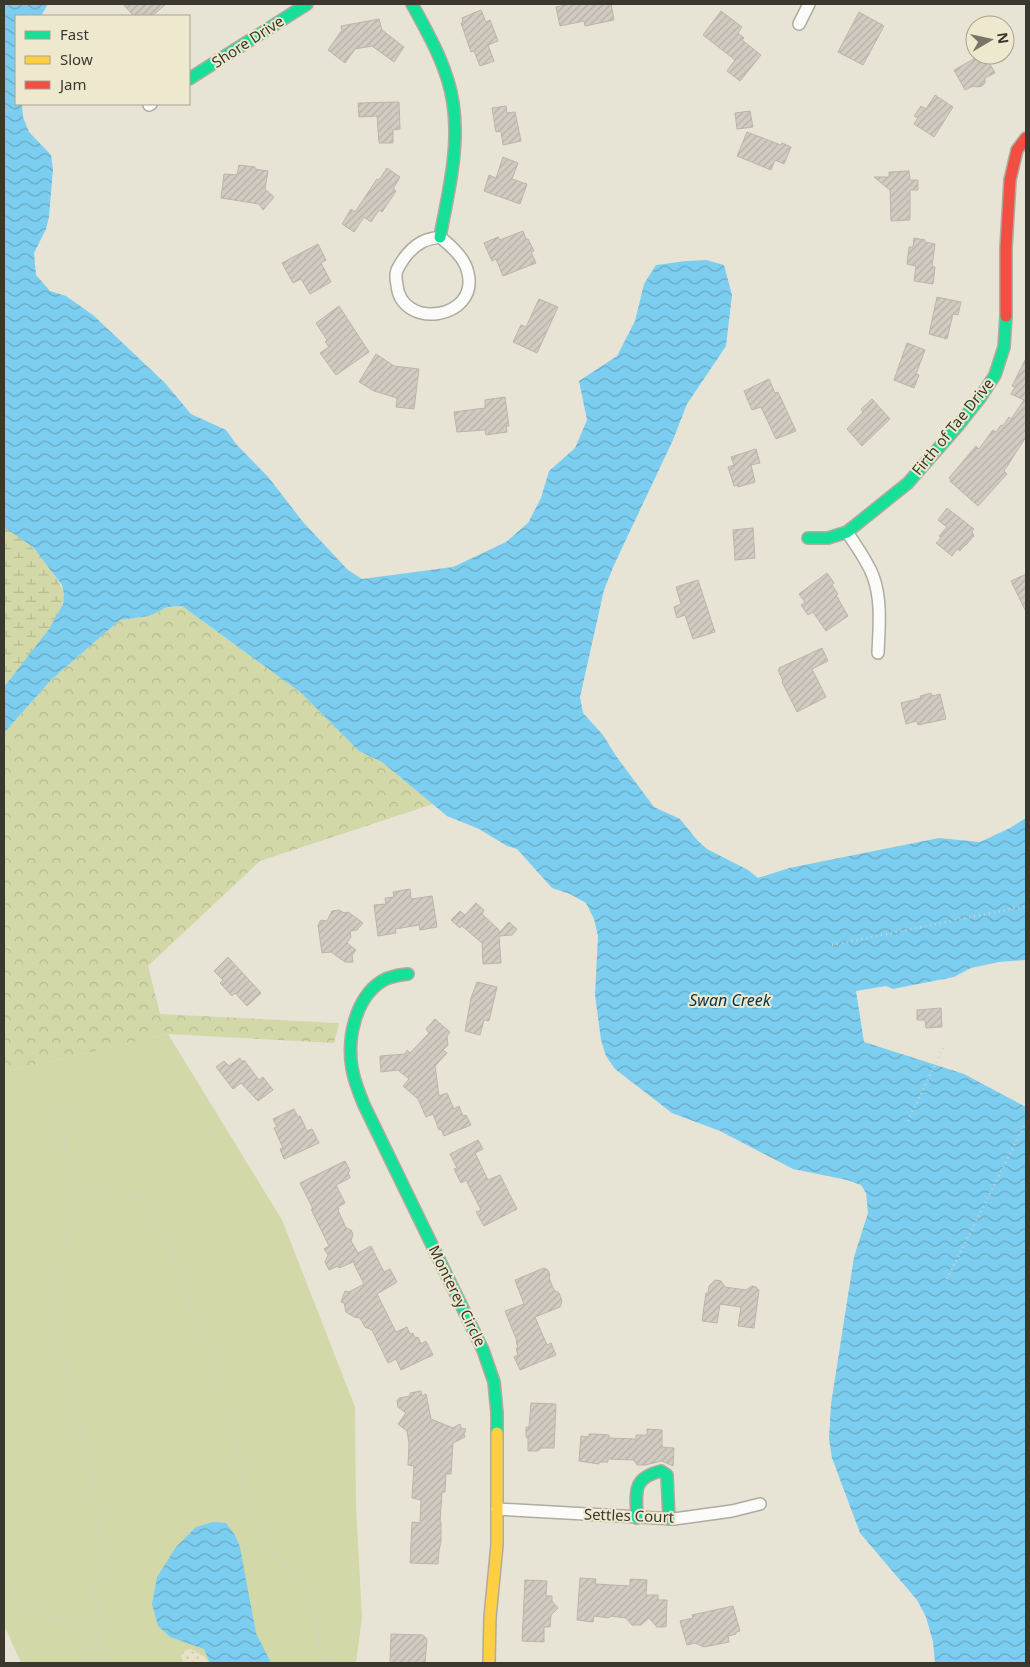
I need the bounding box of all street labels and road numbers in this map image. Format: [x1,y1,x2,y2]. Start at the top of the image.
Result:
street label: Shore Drive [208,10,287,72]
street label: Firth of Tae Drive [907,374,998,479]
street label: Monterey Circle [425,1242,491,1349]
street label: Settles Court [584,1503,675,1527]

